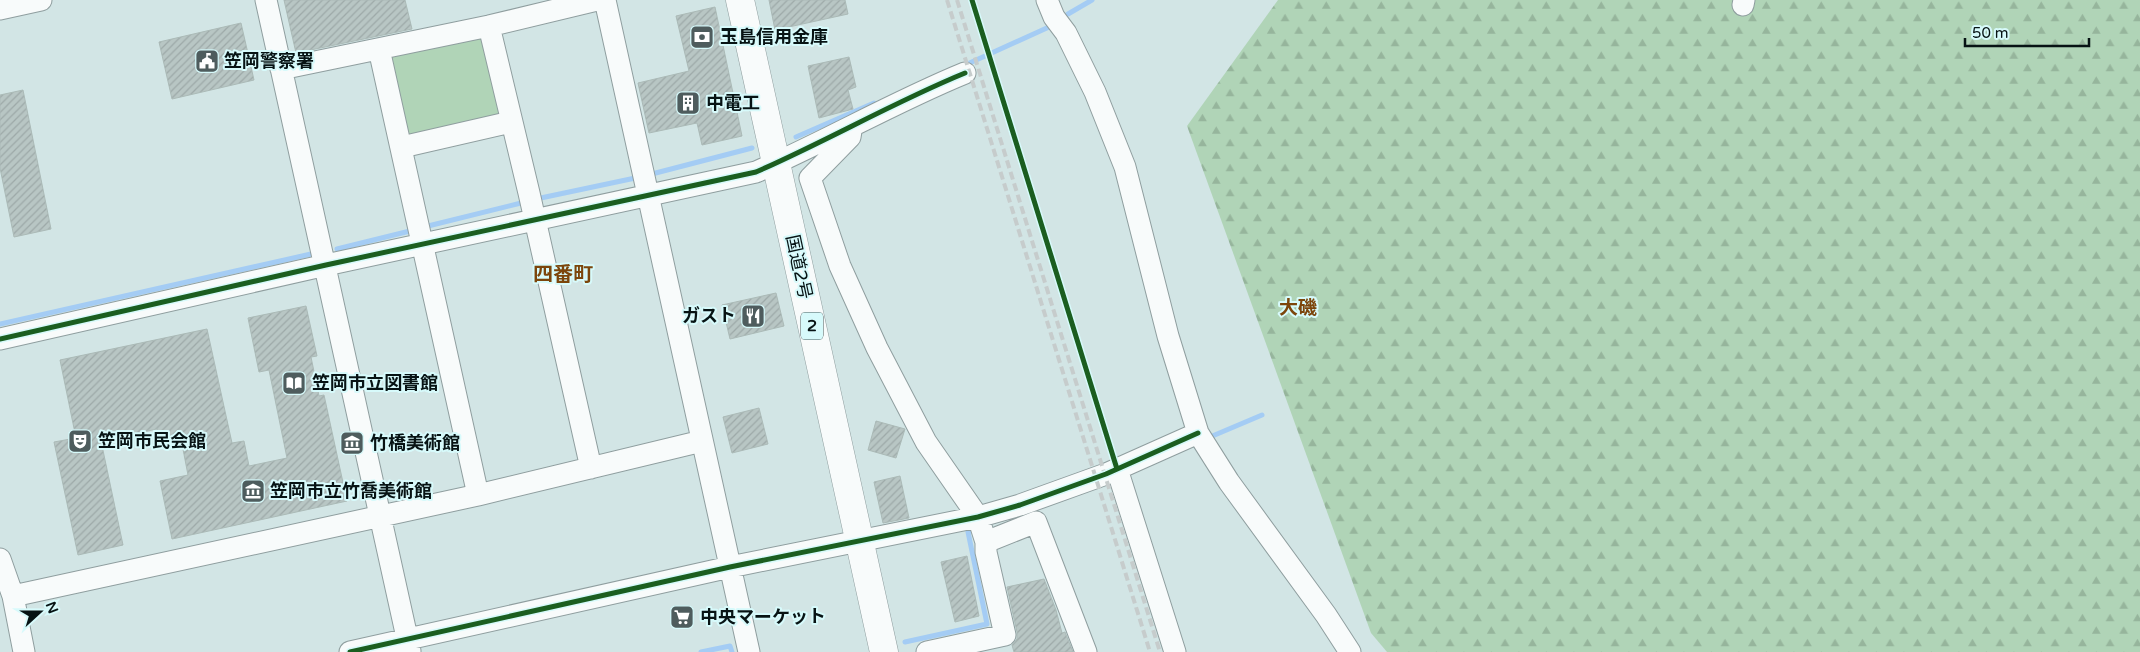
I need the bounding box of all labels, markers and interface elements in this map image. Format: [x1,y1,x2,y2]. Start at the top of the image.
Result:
scale bar [1965,15,2089,47]
bank icon: 玉島信用金庫 [689,24,715,50]
text: 50 m [1972,24,2009,42]
place label: 玉島信用金庫 [720,26,828,48]
public building icon: 笠岡警察署 [194,48,220,74]
place label: 笠岡警察署 [224,50,314,72]
building icon: 中電工 [675,90,701,116]
place label: 中電工 [706,92,760,114]
street label: 国道2号 [781,233,817,301]
district label: 四番町 [533,263,593,287]
district label: 大磯 [1279,297,1317,319]
restaurant icon: ガスト [740,303,766,329]
place label: ガスト [682,305,736,327]
road number: 2 [801,312,823,340]
library icon: 笠岡市立図書館 [281,370,307,396]
place label: 笠岡市立図書館 [312,372,438,394]
theatre icon: 笠岡市民会館 [67,428,93,454]
place label: 笠岡市民会館 [98,430,206,452]
museum icon: 竹橋美術館 [339,430,365,456]
place label: 竹橋美術館 [370,432,460,454]
museum icon: 笠岡市立竹喬美術館 [240,478,266,504]
place label: 笠岡市立竹喬美術館 [270,480,432,502]
north arrow [15,587,65,637]
text: N [42,599,62,616]
supermarket icon: 中央マーケット [669,604,695,630]
place label: 中央マーケット [700,606,826,628]

